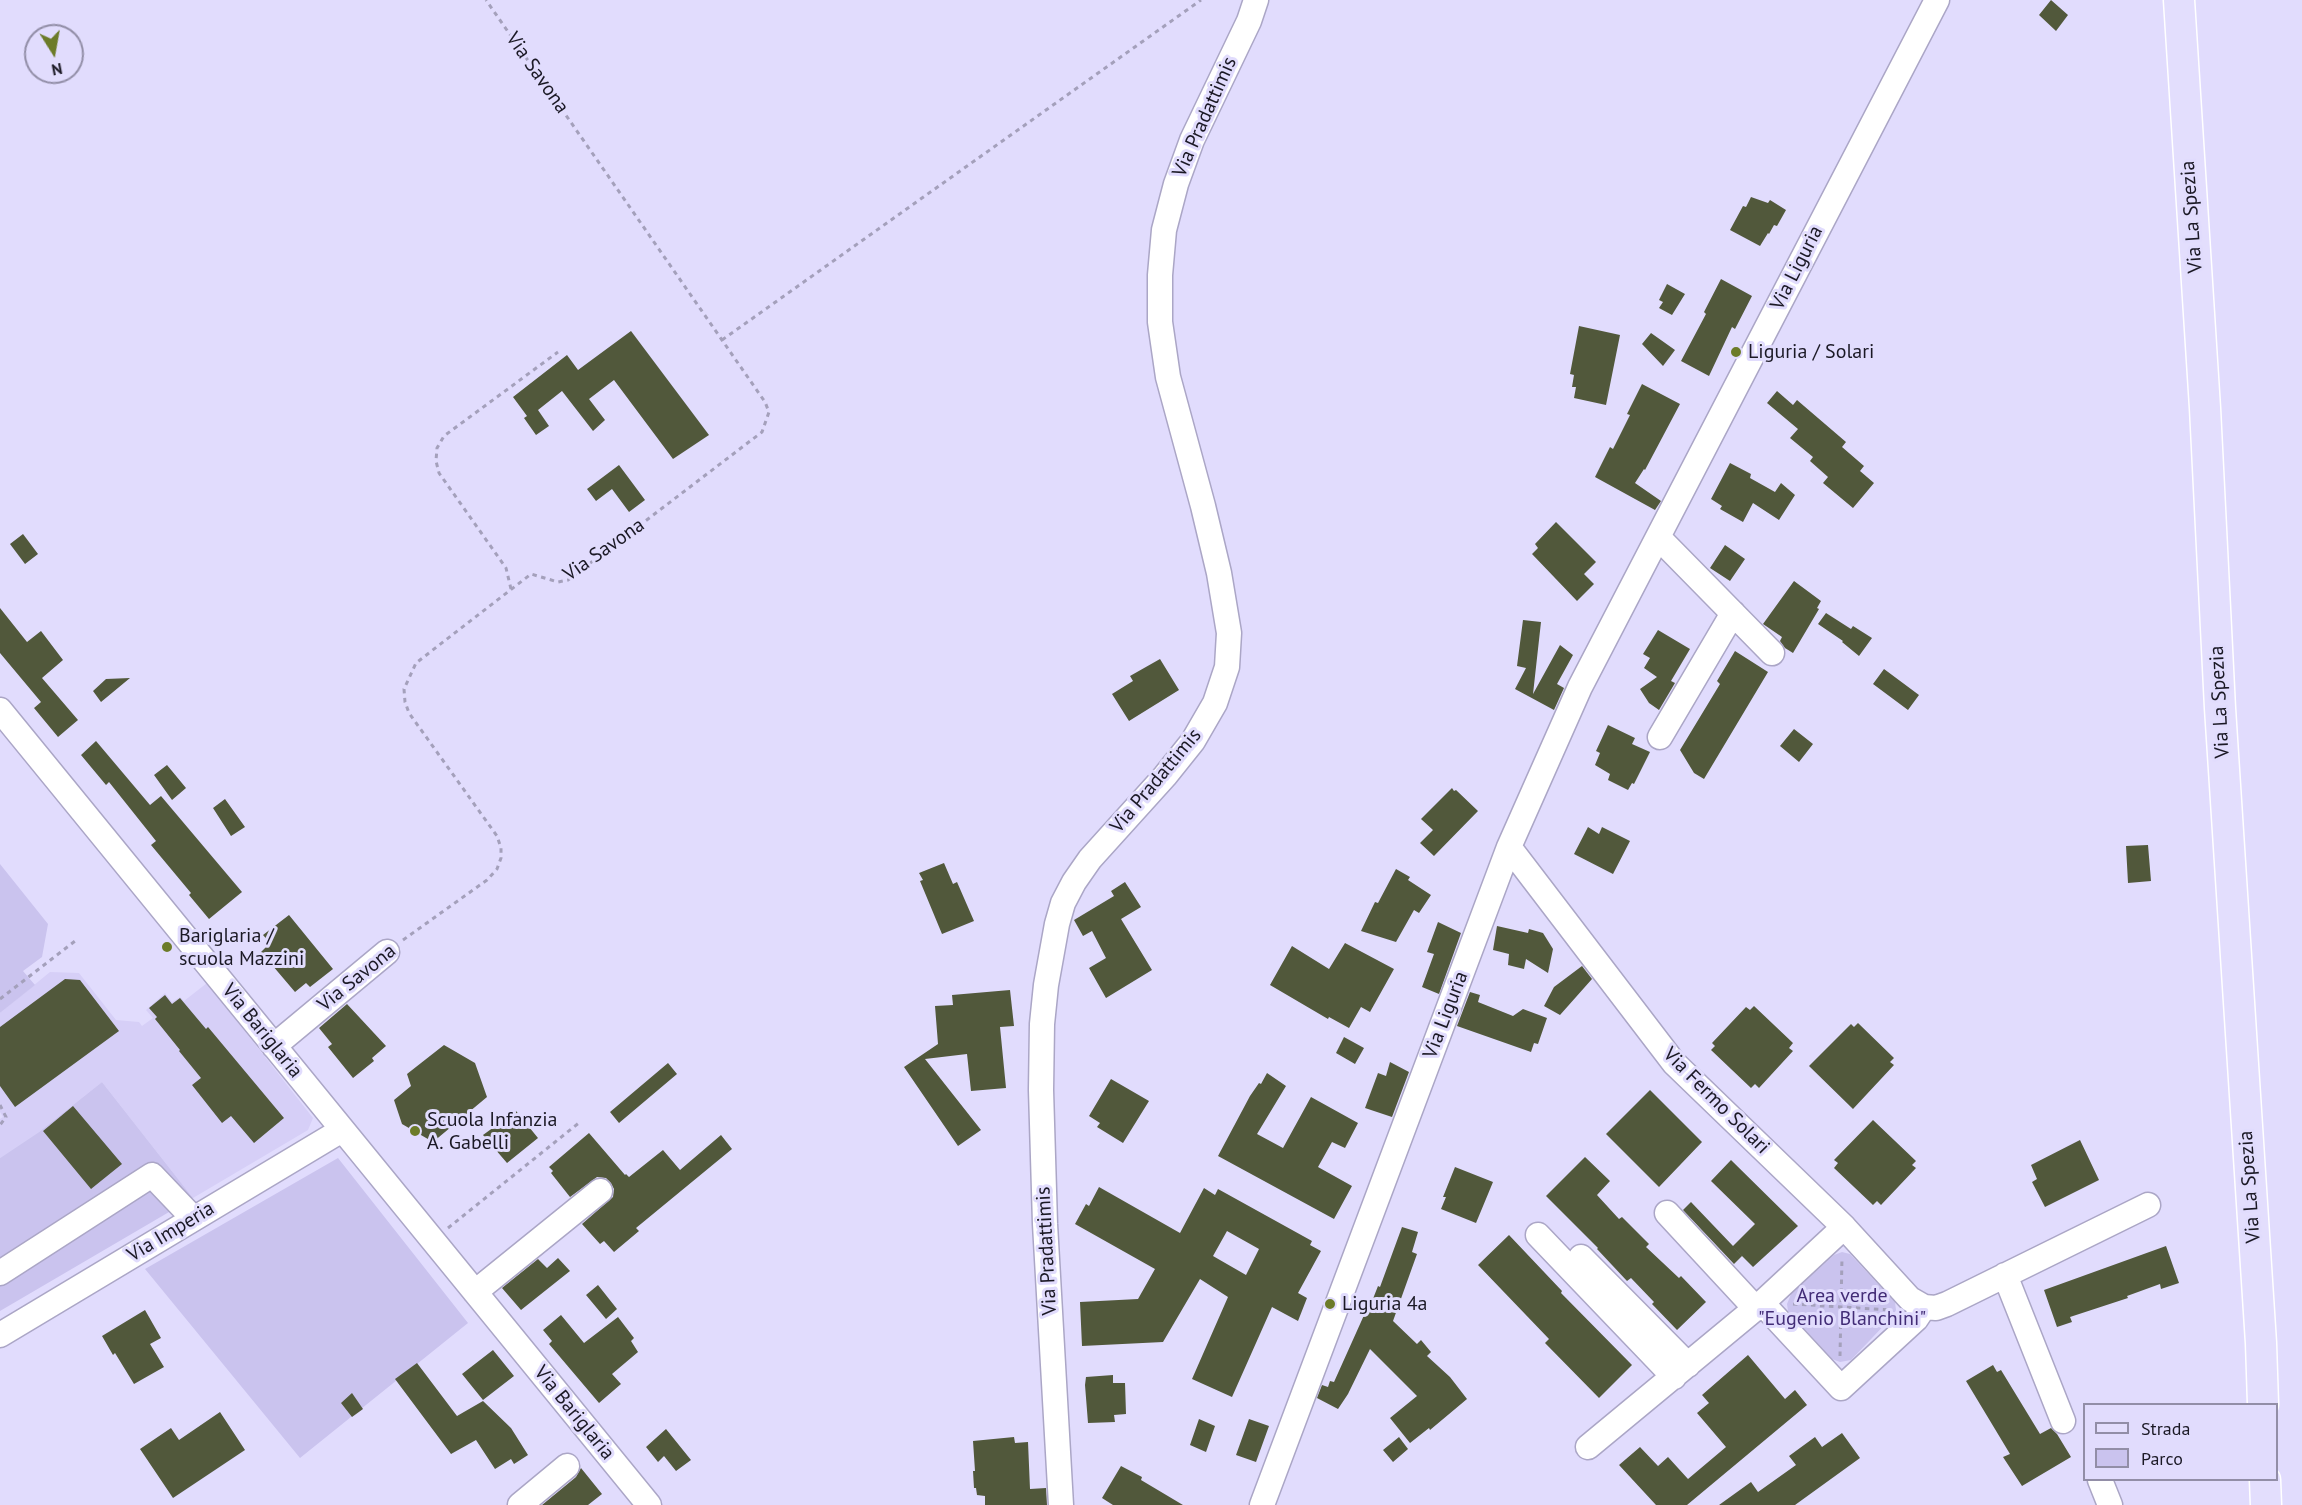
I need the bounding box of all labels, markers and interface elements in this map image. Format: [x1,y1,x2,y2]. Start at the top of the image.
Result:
north arrow [24,24,84,84]
street label: Via Savona [500,28,574,118]
street label: Via Pradattimis [1168,53,1242,181]
text: N [50,59,64,81]
street label: Via La Spezia [2176,160,2208,274]
street label: Via Liguria [1766,222,1828,314]
place label: Liguria / Solari [1748,340,1874,364]
marker: Liguria / Solari [1729,345,1743,359]
street label: Via Savona [559,513,649,587]
street label: Via La Spezia [2205,645,2235,759]
street label: Via Pradattimis [1105,724,1207,838]
place label: Bariglaria / scuola Mazzini [179,924,304,971]
street label: Via Savona [313,939,401,1017]
marker: Bariglaria / scuola Mazzini [160,940,174,954]
street label: Via Liguria [1418,968,1474,1062]
street label: Via Bariglaria [217,979,307,1083]
street label: Via Fermo Solari [1658,1043,1774,1159]
place label: Scuola Infanzia A. Gabelli [427,1108,557,1155]
marker: Scuola Infanzia A. Gabelli [408,1124,422,1138]
street label: Via La Spezia [2234,1130,2266,1244]
street label: Via Pradattimis [1032,1186,1062,1316]
street label: Via Imperia [123,1197,219,1267]
park label: Area verde "Eugenio Blanchini" [1758,1284,1926,1331]
place label: Liguria 4a [1342,1292,1427,1316]
marker: Liguria 4a [1323,1297,1337,1311]
street label: Via Bariglaria [529,1361,619,1465]
legend [2083,1403,2278,1481]
text: Strada [2141,1417,2190,1440]
text: Parco [2141,1447,2183,1470]

